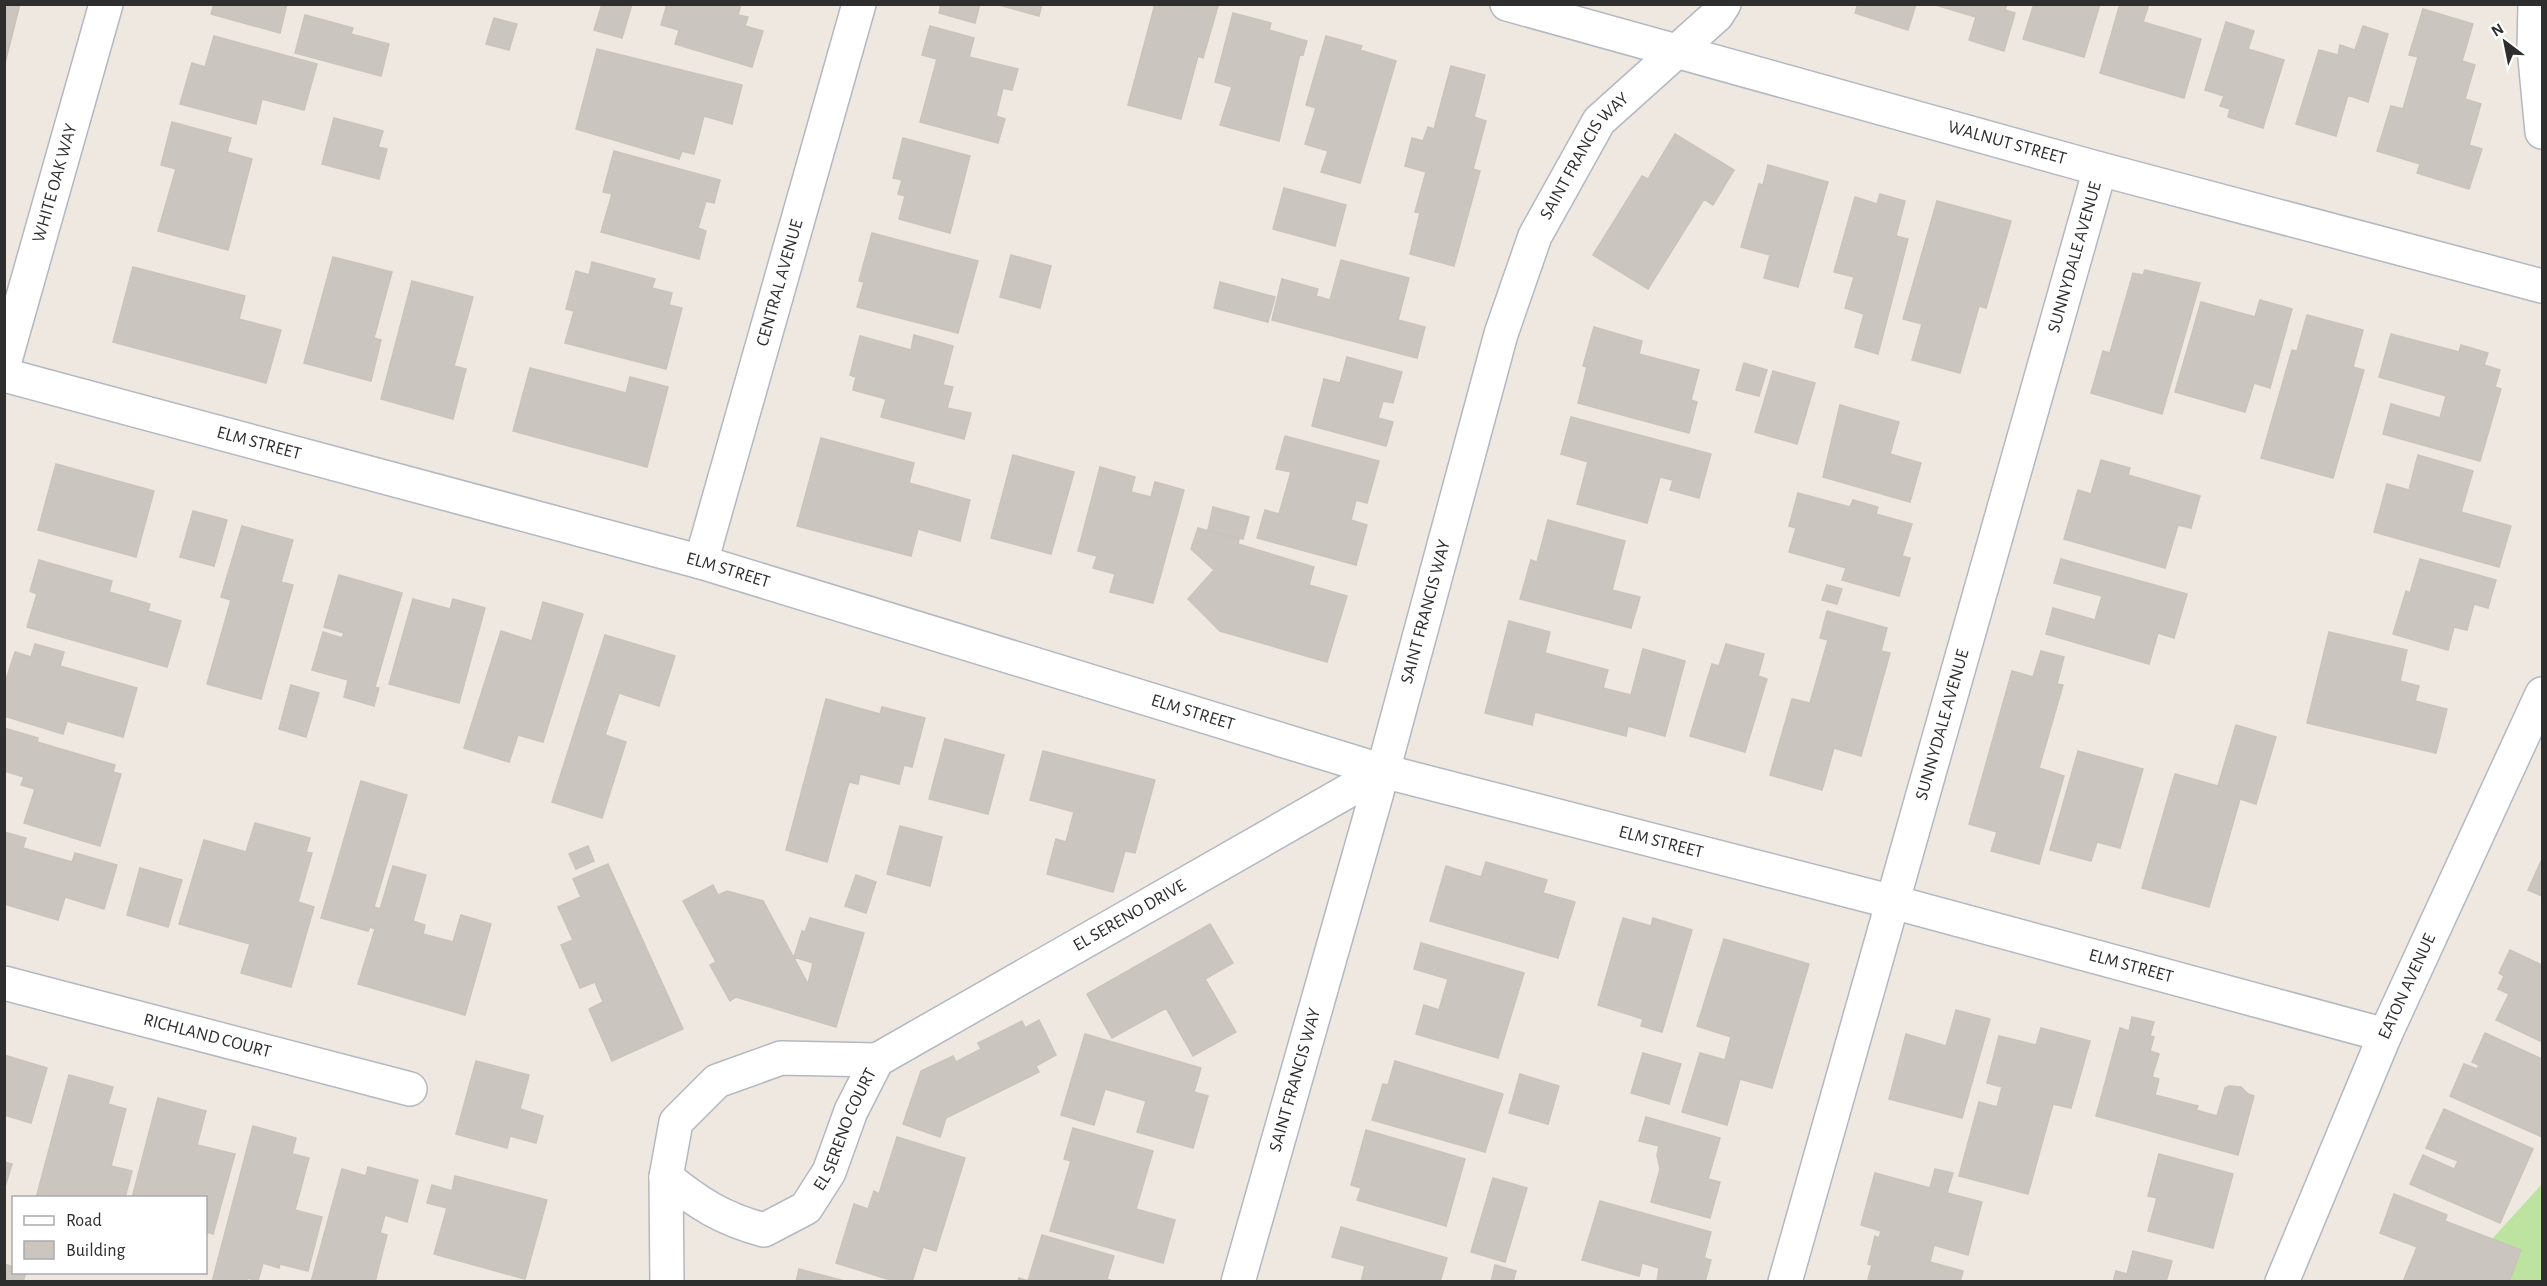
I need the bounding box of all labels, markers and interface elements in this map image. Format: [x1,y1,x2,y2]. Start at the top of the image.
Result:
north arrow [2475,12,2535,72]
text: N [2489,20,2507,40]
street label: SAINT FRANCIS WAY [1537,89,1633,223]
street label: WALNUT STREET [1946,118,2068,168]
street label: WHITE OAK WAY [30,121,81,245]
street label: SUNNYDALE AVENUE [2045,179,2105,335]
street label: CENTRAL AVENUE [754,217,807,348]
street label: ELM STREET [215,423,303,463]
street label: SAINT FRANCIS WAY [1398,537,1454,686]
street label: ELM STREET [684,549,772,592]
street label: SUNNYDALE AVENUE [1913,647,1973,802]
street label: ELM STREET [1149,691,1237,734]
street label: ELM STREET [1617,823,1705,862]
street label: EL SERENO DRIVE [1070,876,1189,955]
street label: EATON AVENUE [2375,931,2439,1042]
street label: ELM STREET [2087,946,2175,986]
street label: SAINT FRANCIS WAY [1266,1006,1324,1154]
street label: RICHLAND COURT [141,1011,273,1061]
street label: EL SERENO COURT [810,1065,880,1194]
legend [12,1196,207,1274]
text: Road [66,1212,102,1230]
text: Building [66,1242,126,1260]

